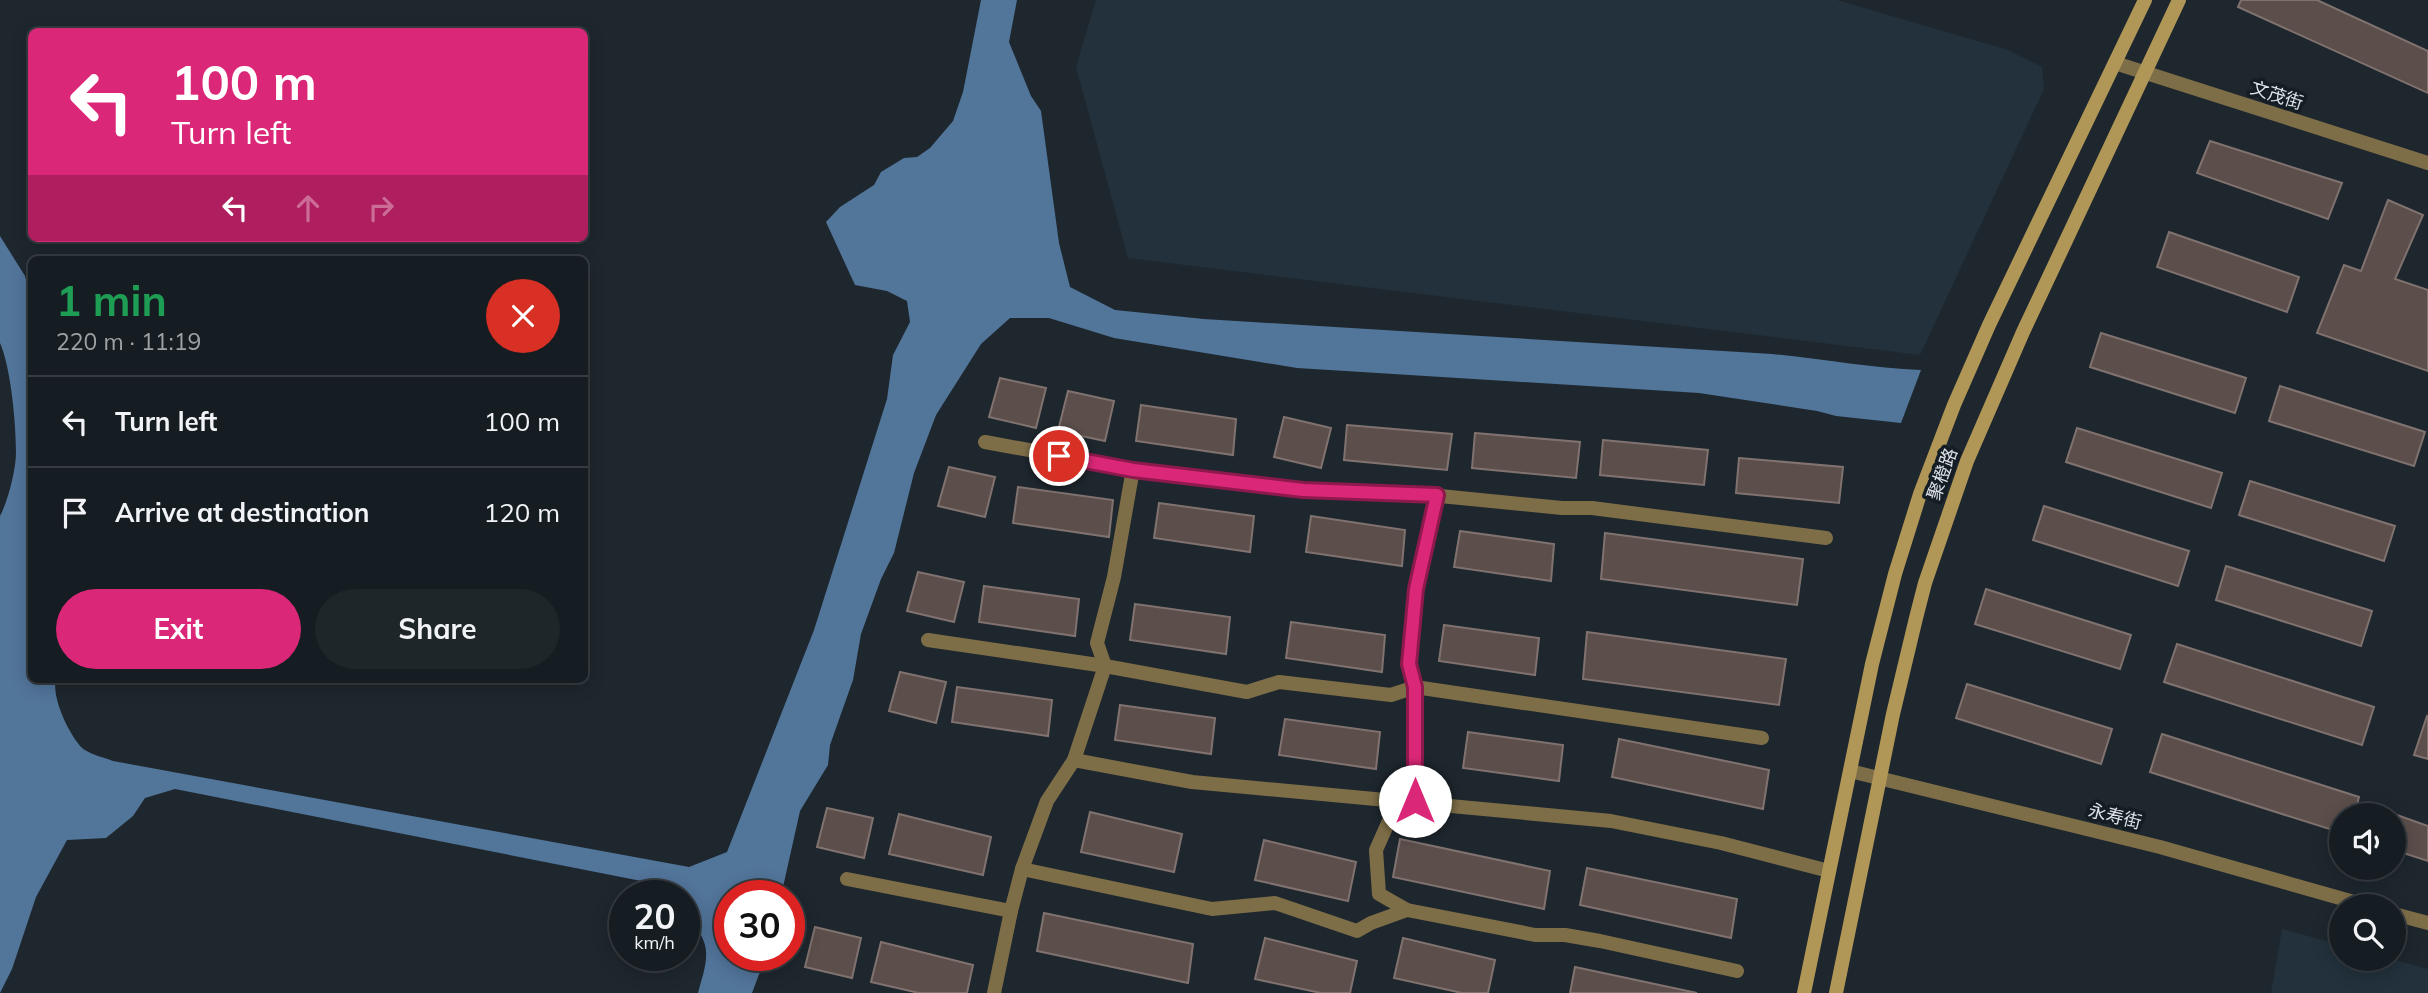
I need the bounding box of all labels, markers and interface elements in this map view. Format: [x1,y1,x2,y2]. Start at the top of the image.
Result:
text: 100 m [171,51,317,112]
icon: left [56,56,147,147]
street label: 文茂街 [2248,76,2306,114]
text: Turn left [171,112,291,152]
icon: left [216,189,254,227]
icon: ahead [289,189,327,227]
icon: right [362,189,400,227]
text: 1 min [56,274,167,327]
button: close [486,279,560,353]
text: 220 m · 11:19 [56,327,201,356]
icon: left [56,403,94,441]
text: Turn left [115,405,217,438]
text: 100 m [484,405,560,438]
pin [1029,426,1089,486]
icon: arrive [1040,437,1078,475]
street label: 聚橙路 [1922,445,1962,503]
icon: arrive [56,494,94,532]
text: Arrive at destination [115,496,370,529]
text: 120 m [484,496,560,529]
button: Exit [56,589,301,669]
button: Share [315,589,560,669]
position arrow [1378,764,1452,838]
street label: 永寿街 [2086,798,2144,834]
map controls [2329,803,2406,971]
button: sound [2329,803,2406,880]
speed limit sign: 30 [714,880,805,971]
text: 20 [633,894,676,938]
button: search [2329,894,2406,971]
text: km/h [634,931,675,954]

